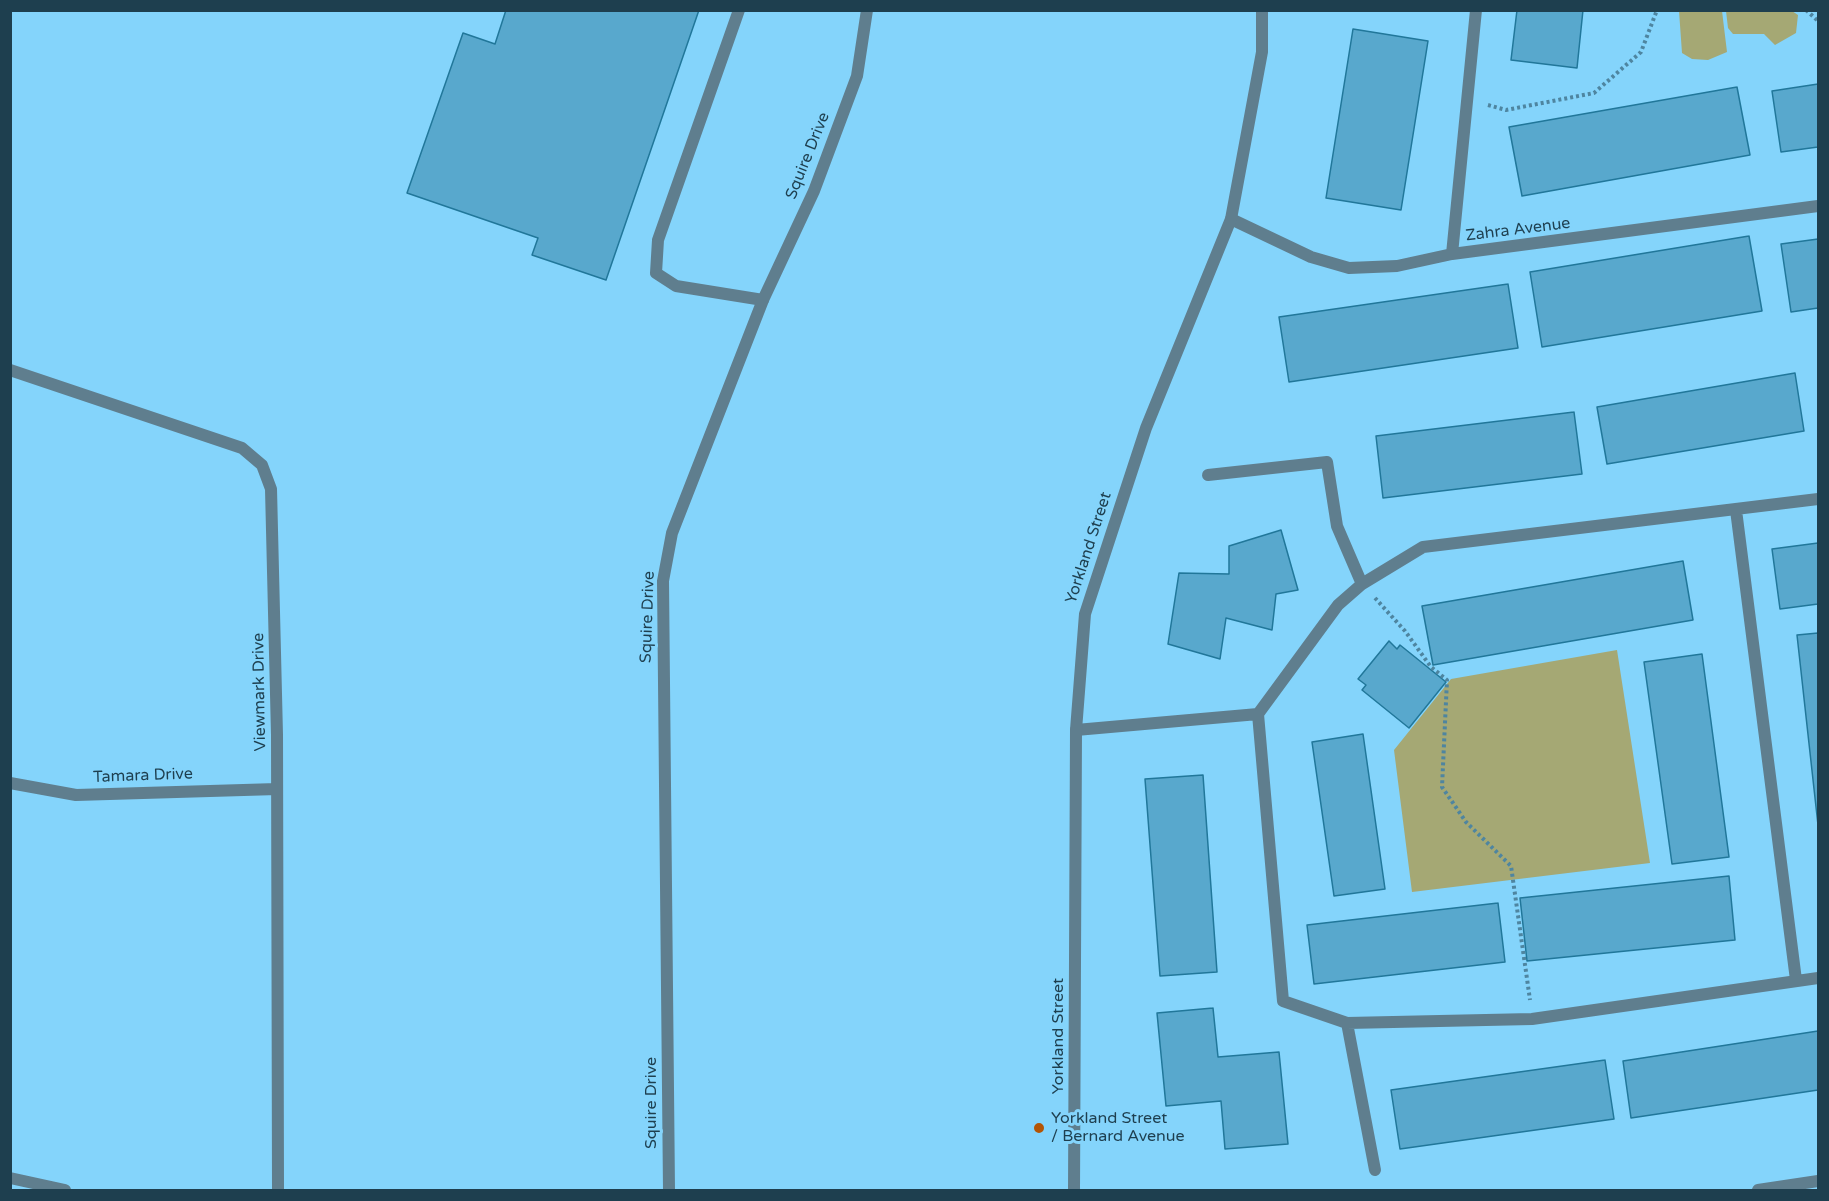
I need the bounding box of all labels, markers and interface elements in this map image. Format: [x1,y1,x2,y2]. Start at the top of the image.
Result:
street label: Squire Drive [782,110,834,202]
street label: Zahra Avenue [1464,214,1572,246]
street label: Yorkland Street [1062,490,1116,606]
street label: Squire Drive [637,571,659,663]
street label: Viewmark Drive [249,633,271,751]
street label: Tamara Drive [93,765,193,787]
street label: Yorkland Street [1049,978,1069,1094]
street label: Squire Drive [642,1057,662,1149]
place label: Yorkland Street / Bernard Avenue [1051,1109,1185,1147]
marker: Yorkland Street / Bernard Avenue [1032,1121,1046,1135]

